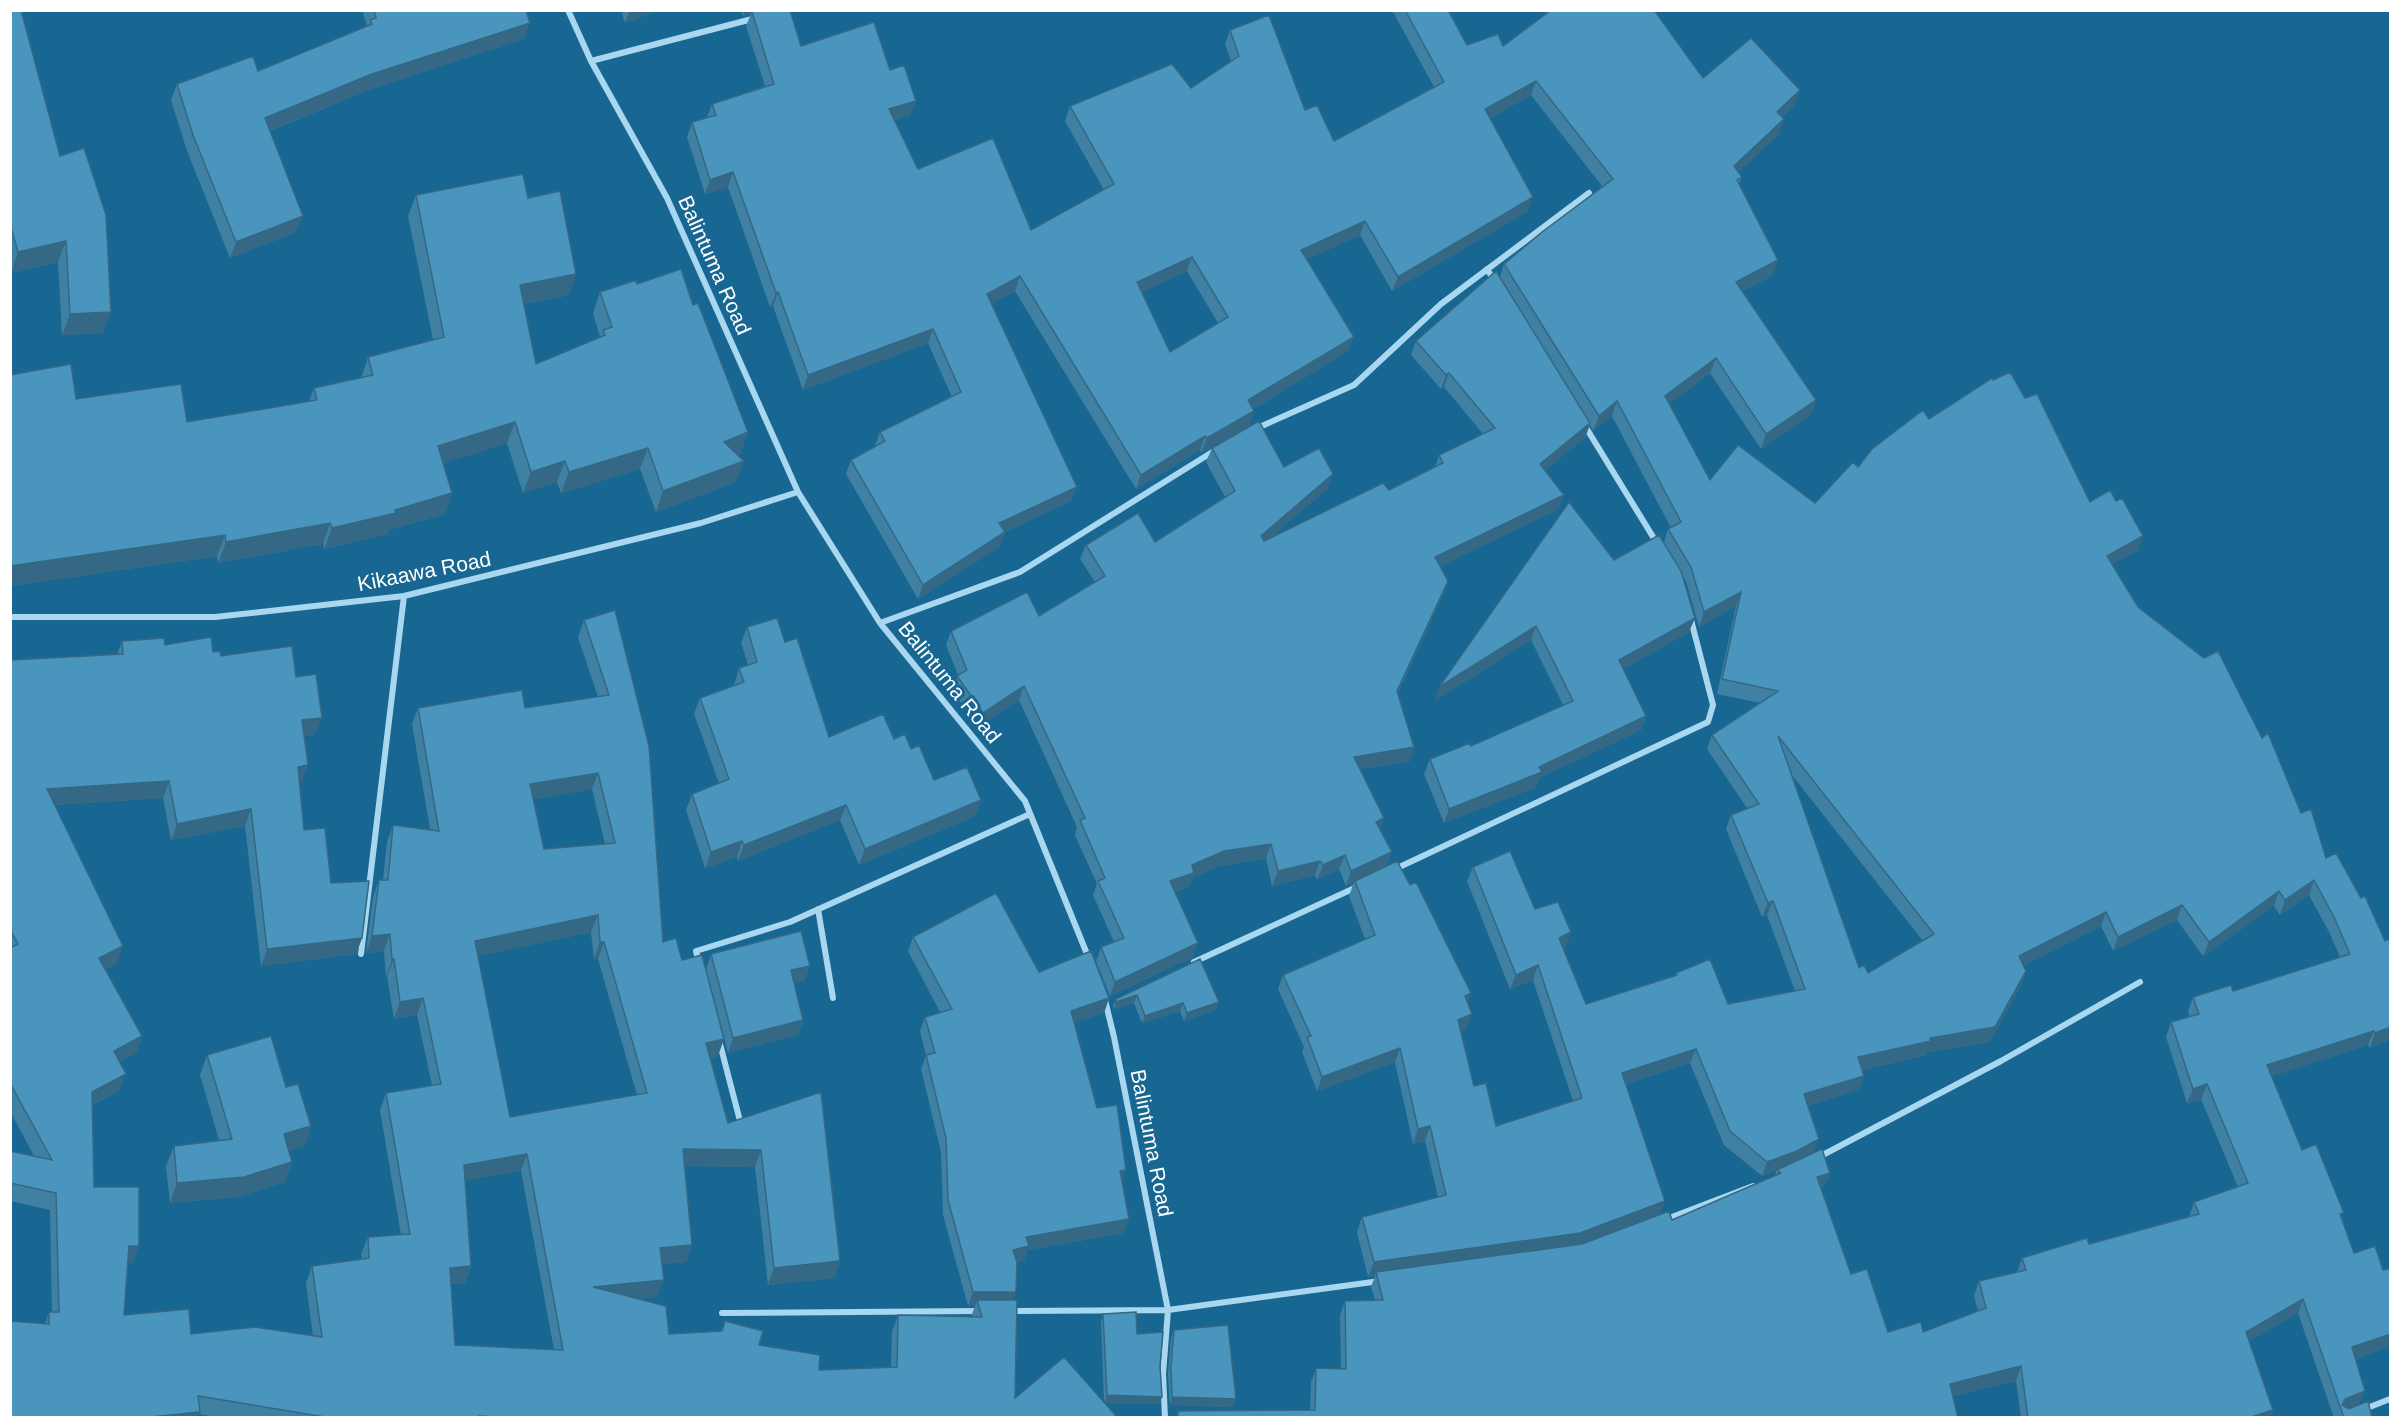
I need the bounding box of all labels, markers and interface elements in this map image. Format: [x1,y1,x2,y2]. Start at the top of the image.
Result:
street label: Balintuma Road [674,192,756,338]
street label: Kikaawa Road [355,547,493,595]
street label: Balintuma Road [894,617,1006,747]
street label: Balintuma Road [1126,1067,1178,1219]

